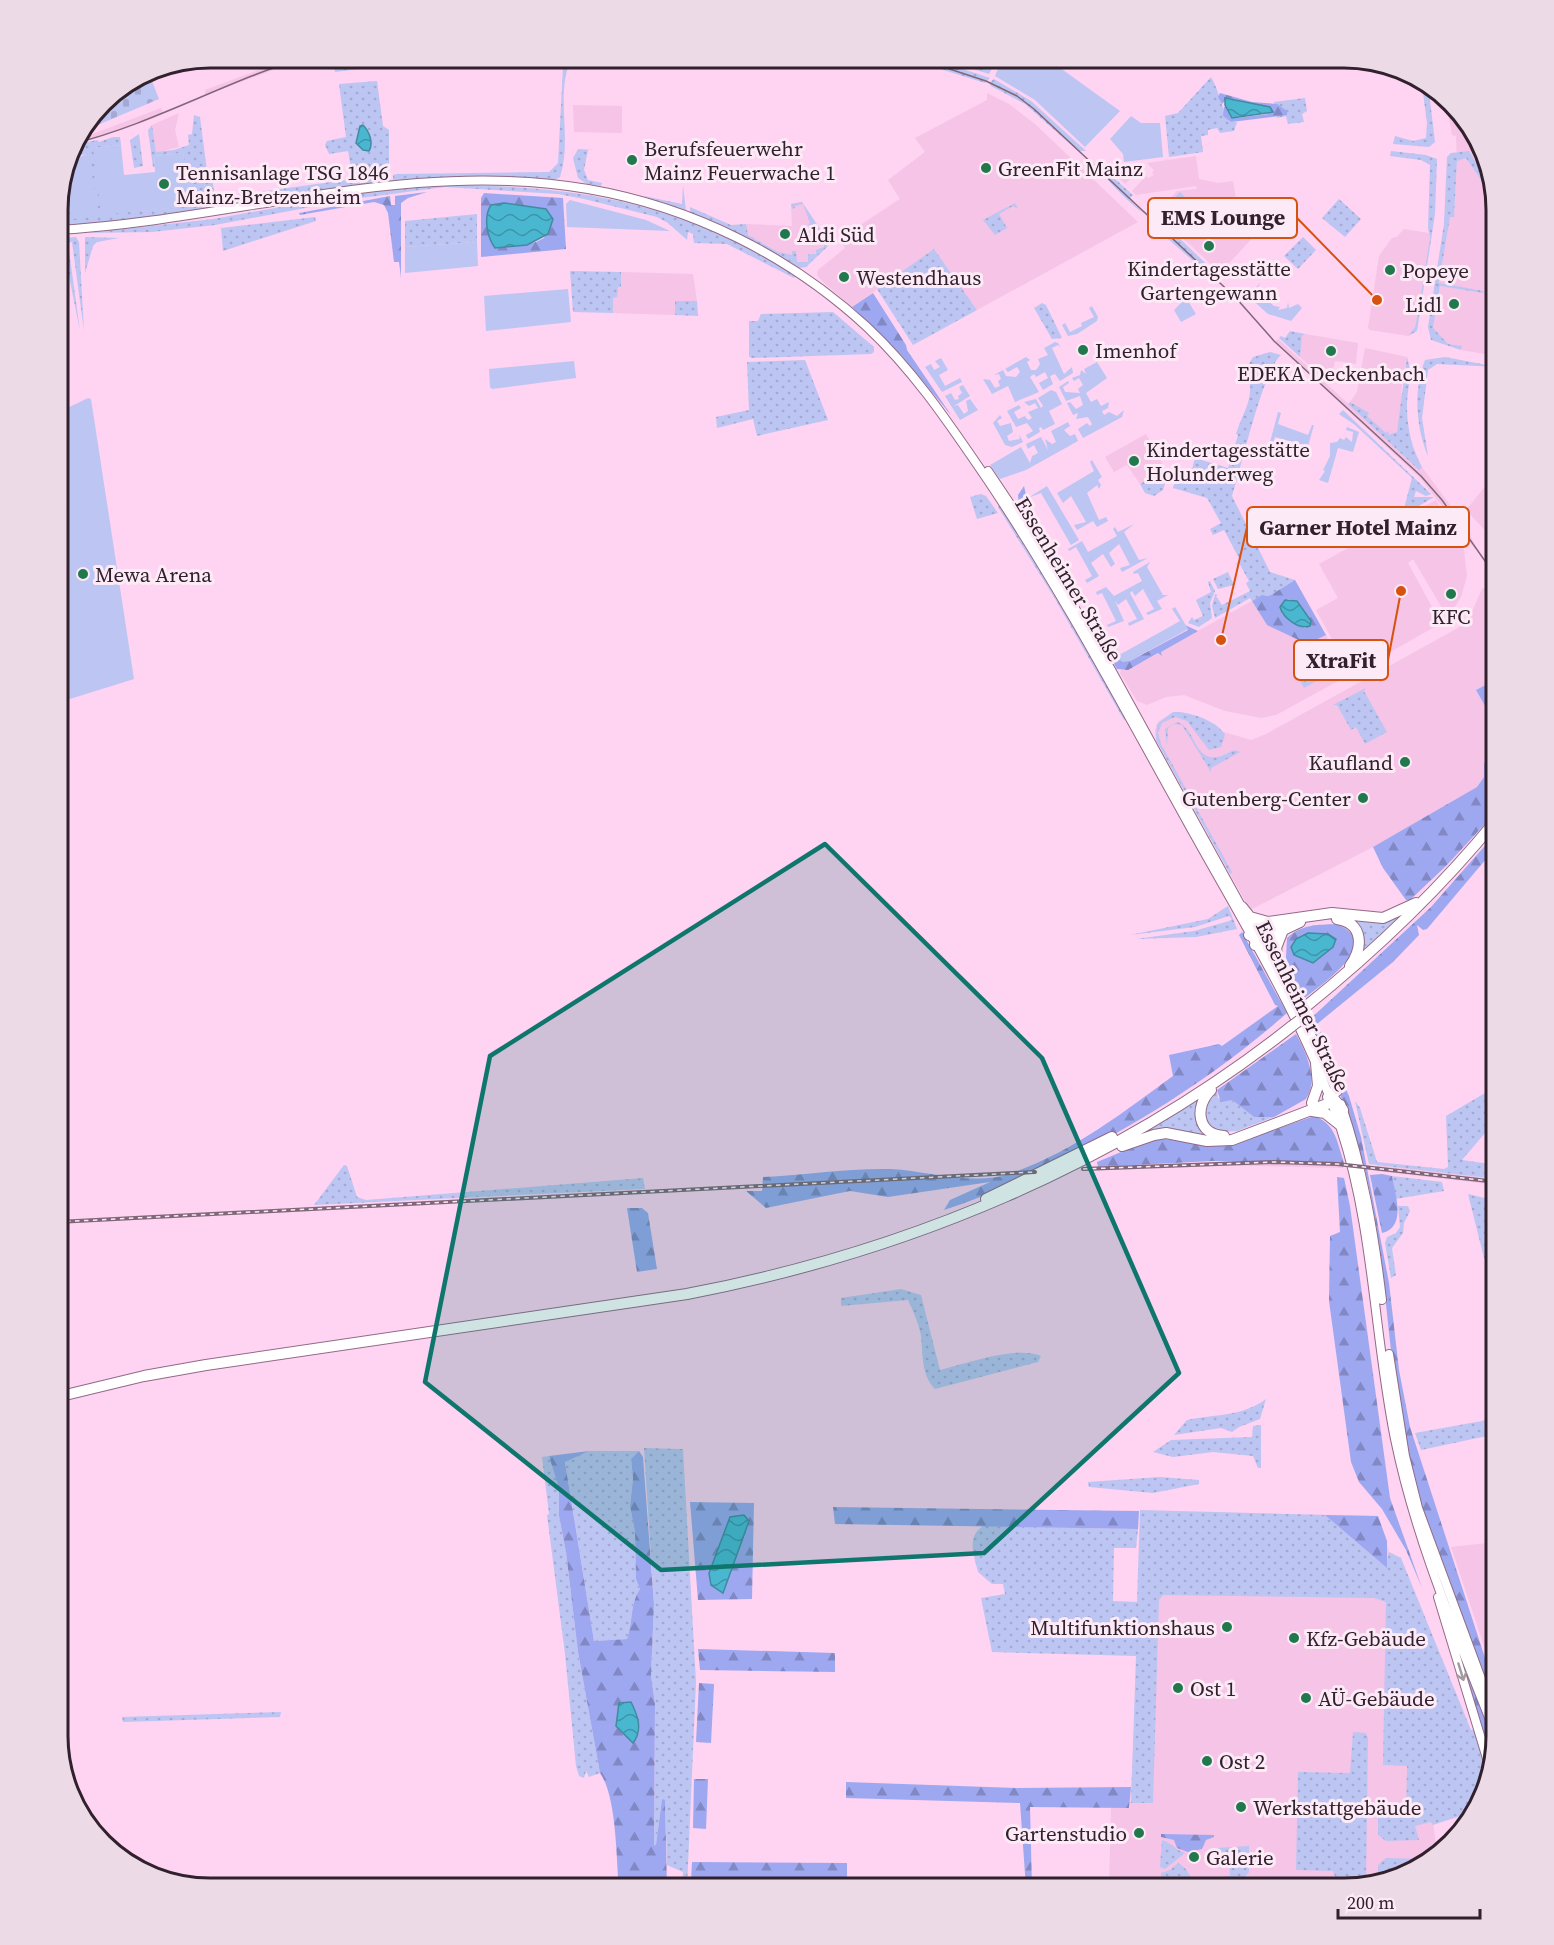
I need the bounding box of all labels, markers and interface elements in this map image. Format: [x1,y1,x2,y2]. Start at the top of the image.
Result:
place label: Berufsfeuerwehr Mainz Feuerwache 1 [644,134,836,187]
marker: Berufsfeuerwehr Mainz Feuerwache 1 [625,153,639,167]
place label: GreenFit Mainz [998,154,1143,183]
place label: Tennisanlage TSG 1846 Mainz-Bretzenheim [176,158,389,211]
marker: GreenFit Mainz [979,161,993,175]
marker: Tennisanlage TSG 1846 Mainz-Bretzenheim [157,177,171,191]
callout: EMS Lounge [1148,198,1297,238]
text: EMS Lounge [1161,202,1285,232]
place label: Aldi Süd [797,220,875,249]
marker: Aldi Süd [778,227,792,241]
marker: Kindertagesstätte Gartengewann [1202,239,1216,253]
place label: Kindertagesstätte Gartengewann [1127,254,1291,307]
place label: Popeye [1402,256,1469,285]
place label: Westendhaus [856,263,981,292]
marker: Popeye [1383,263,1397,277]
marker: Westendhaus [837,270,851,284]
place label: Lidl [1405,290,1442,319]
marker: Lidl [1447,297,1461,311]
place label: Imenhof [1095,336,1178,365]
marker: Imenhof [1076,343,1090,357]
marker: EDEKA Deckenbach [1324,344,1338,358]
place label: EDEKA Deckenbach [1237,359,1425,388]
place label: Kindertagesstätte Holunderweg [1146,435,1310,488]
marker: Kindertagesstätte Holunderweg [1127,454,1141,468]
street label: Essenheimer Straße [1008,491,1130,667]
callout: Garner Hotel Mainz [1247,507,1469,547]
text: Garner Hotel Mainz [1259,512,1457,542]
place label: Mewa Arena [95,560,212,589]
marker: Mewa Arena [76,567,90,581]
marker: KFC [1444,587,1458,601]
place label: KFC [1431,602,1471,631]
callout: XtraFit [1294,640,1388,680]
text: XtraFit [1306,645,1377,675]
place label: Kaufland [1308,748,1393,777]
marker: Kaufland [1398,755,1412,769]
place label: Gutenberg-Center [1182,784,1351,813]
marker: Gutenberg-Center [1356,791,1370,805]
street label: Essenheimer Straße [1249,916,1357,1096]
place label: Multifunktionshaus [1030,1613,1215,1642]
marker: Multifunktionshaus [1220,1620,1234,1634]
place label: Kfz-Gebäude [1306,1624,1426,1653]
marker: Kfz-Gebäude [1287,1631,1301,1645]
one-way arrow [1456,1662,1467,1681]
place label: Ost 1 [1190,1674,1236,1703]
marker: Ost 1 [1171,1681,1185,1695]
place label: AÜ-Gebäude [1318,1684,1435,1713]
marker: AÜ-Gebäude [1299,1691,1313,1705]
place label: Ost 2 [1219,1747,1265,1776]
marker: Ost 2 [1200,1754,1214,1768]
place label: Werkstattgebäude [1253,1793,1421,1822]
marker: Werkstattgebäude [1234,1800,1248,1814]
place label: Gartenstudio [1005,1819,1127,1848]
marker: Gartenstudio [1132,1826,1146,1840]
place label: Galerie [1206,1843,1274,1872]
marker: Galerie [1187,1850,1201,1864]
scale bar [1338,1882,1480,1920]
text: 200 m [1347,1890,1394,1915]

